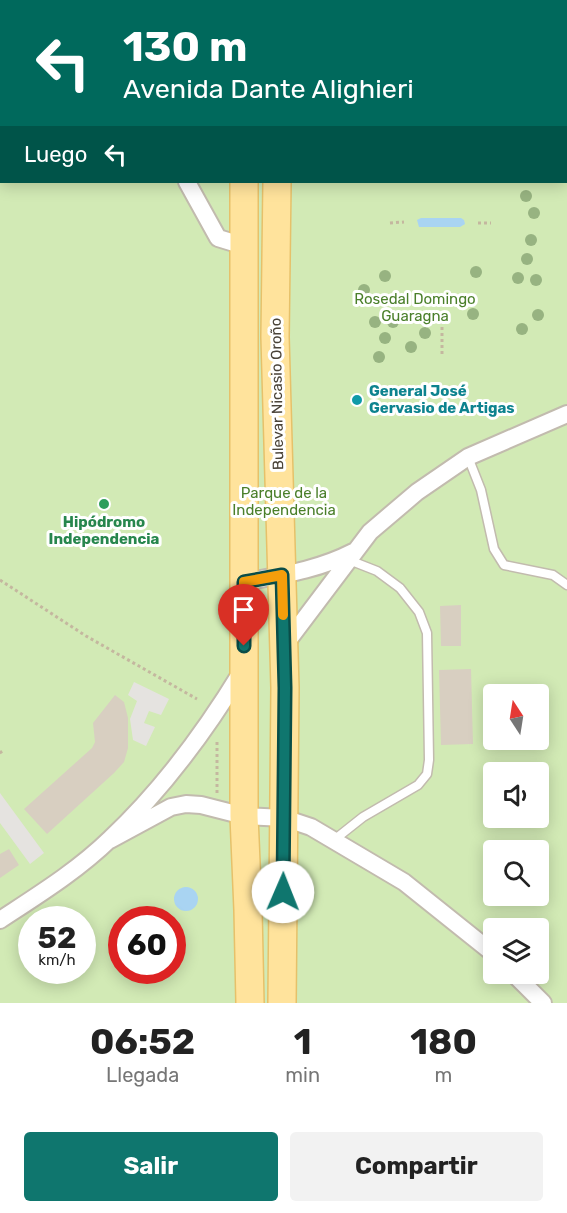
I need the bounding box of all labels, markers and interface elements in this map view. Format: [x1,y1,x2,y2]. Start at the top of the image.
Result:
text: 130 m [123,22,248,72]
icon: left [24,24,102,102]
text: Avenida Dante Alighieri [123,73,414,105]
icon: left [99,138,132,171]
text: Luego [24,141,87,168]
park label: Rosedal Domingo Guaragna [354,290,476,325]
street label: Bulevar Nicasio Oroño [267,318,287,470]
place label: General José Gervasio de Artigas [369,382,515,417]
marker: General José Gervasio de Artigas [350,393,364,407]
park label: Parque de la Independencia [232,484,336,519]
marker: Hipódromo Independencia [97,497,111,511]
place label: Hipódromo Independencia [49,513,160,548]
pin [218,584,269,646]
icon: arrive [227,593,260,626]
north arrow [483,684,549,750]
map controls [483,684,549,984]
button: sound [483,762,549,828]
button: search [483,840,549,906]
position arrow [251,860,315,924]
speed limit sign: 60 [108,906,186,984]
button: layers [483,918,549,984]
text: 52 [38,920,76,956]
text: km/h [38,951,76,969]
text: 06:52 [90,1020,195,1063]
text: 1 [294,1020,312,1063]
text: 180 [410,1020,477,1063]
text: Llegada [106,1063,179,1087]
text: min [285,1063,320,1087]
text: m [435,1063,452,1087]
button: Salir [24,1132,278,1201]
button: Compartir [290,1132,543,1201]

